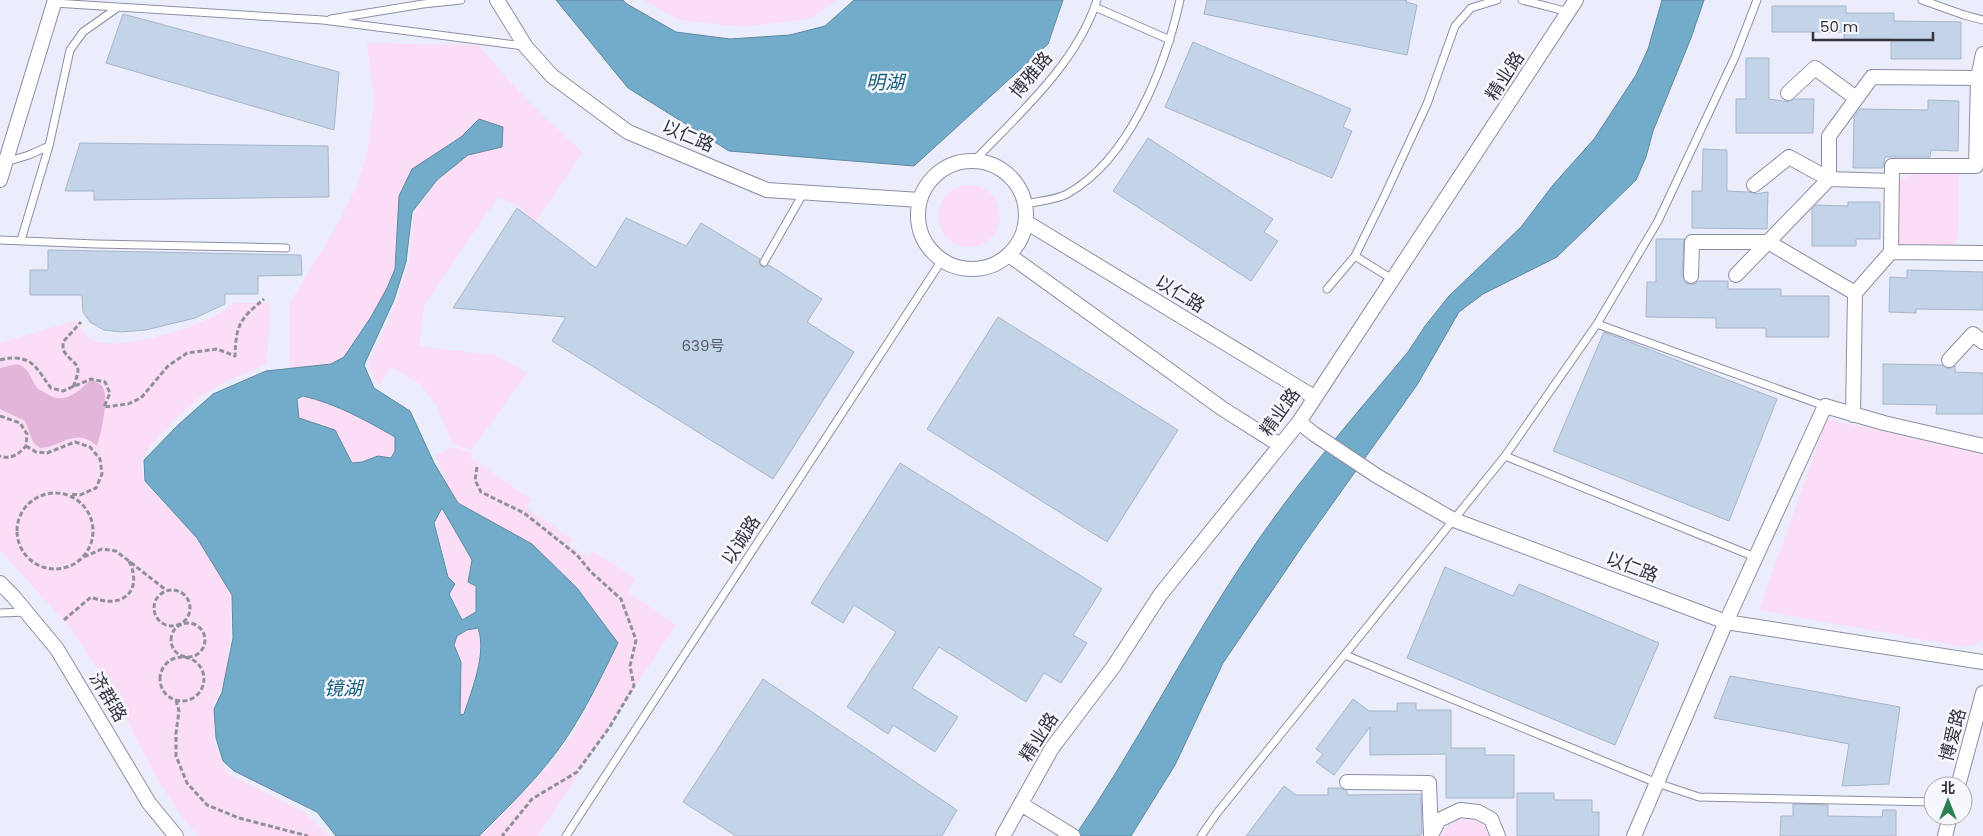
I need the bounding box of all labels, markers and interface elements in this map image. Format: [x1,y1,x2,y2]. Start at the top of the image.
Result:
scale bar [1813,10,1933,42]
text: 50 m [1820,16,1858,37]
street label: 博雅路 [1004,46,1058,103]
street label: 精业路 [1479,46,1530,105]
water label: 明湖 [866,69,907,96]
street label: 以仁路 [658,113,718,158]
street label: 以仁路 [1151,269,1210,318]
house number: 639号 [682,335,724,356]
street label: 精业路 [1254,383,1306,441]
street label: 以诚路 [715,510,766,569]
street label: 以仁路 [1602,545,1662,588]
street label: 济群路 [84,667,133,726]
water label: 镜湖 [324,675,365,702]
street label: 博爱路 [1933,706,1972,764]
street label: 精业路 [1013,707,1064,766]
north arrow [1923,776,1973,826]
text: 北 [1941,778,1955,798]

